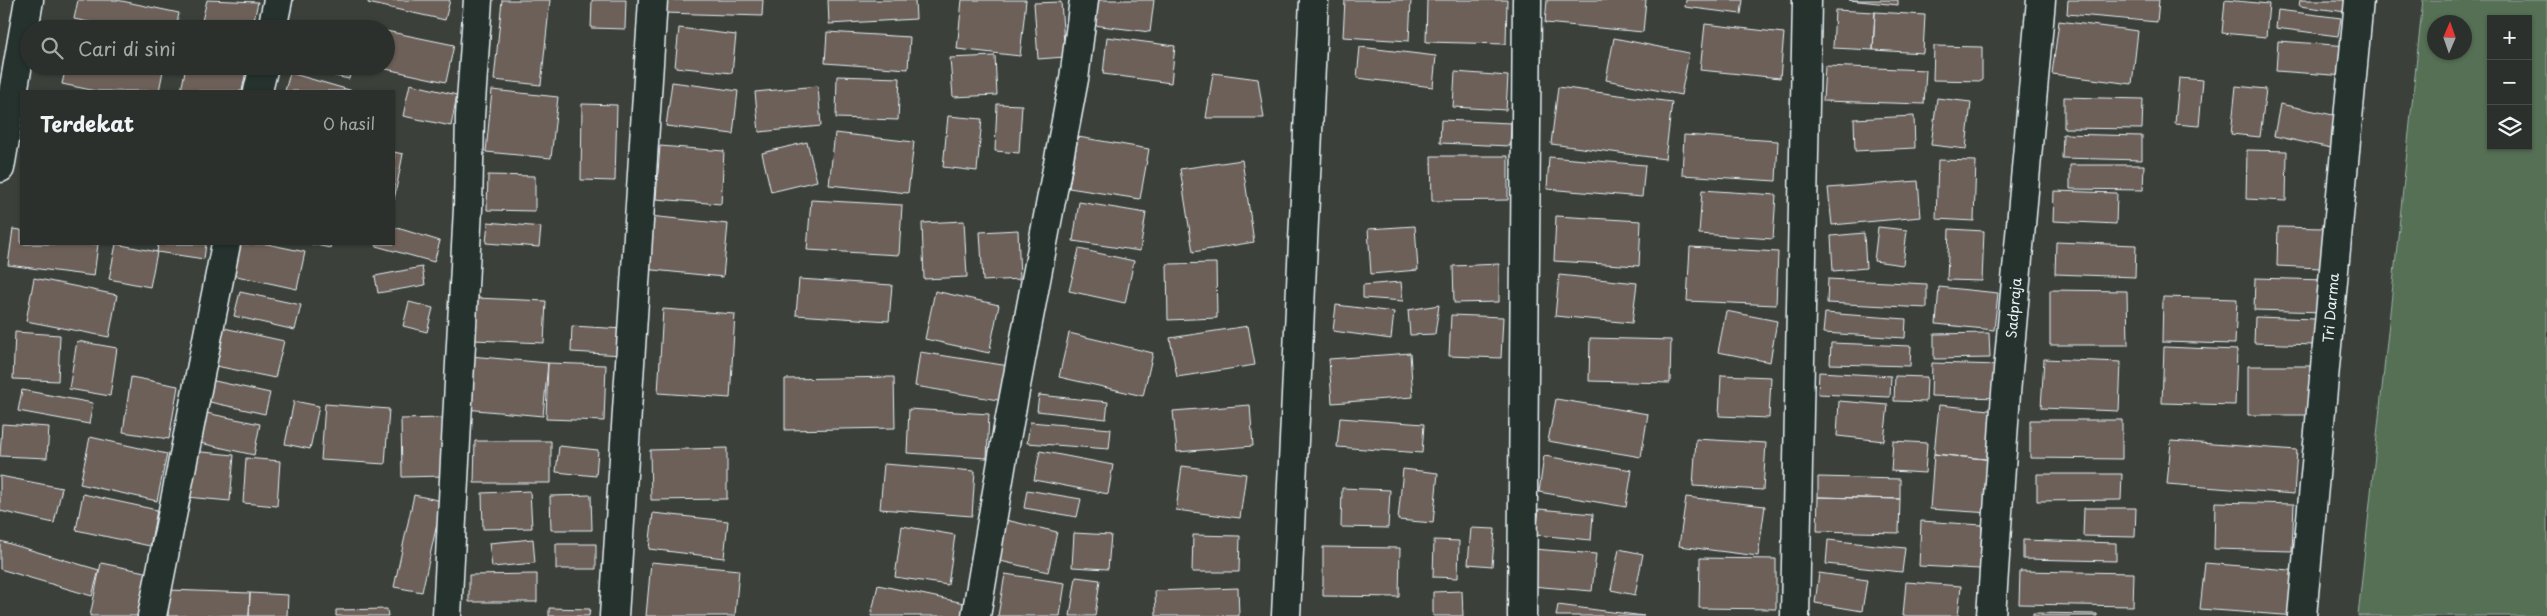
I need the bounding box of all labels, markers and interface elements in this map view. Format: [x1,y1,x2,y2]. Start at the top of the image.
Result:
north arrow [2427,15,2472,60]
map controls [2487,15,2532,150]
button: + [2487,15,2532,60]
search box [20,20,395,75]
icon: search [38,34,66,62]
text: Cari di sini [78,34,176,62]
button: − [2487,60,2532,105]
button: layers [2487,105,2532,150]
text: Terdekat [40,107,134,139]
text: 0 hasil [323,111,375,135]
street label: Tri Darma [2317,272,2344,344]
street label: Sadpraja [2000,277,2027,339]

